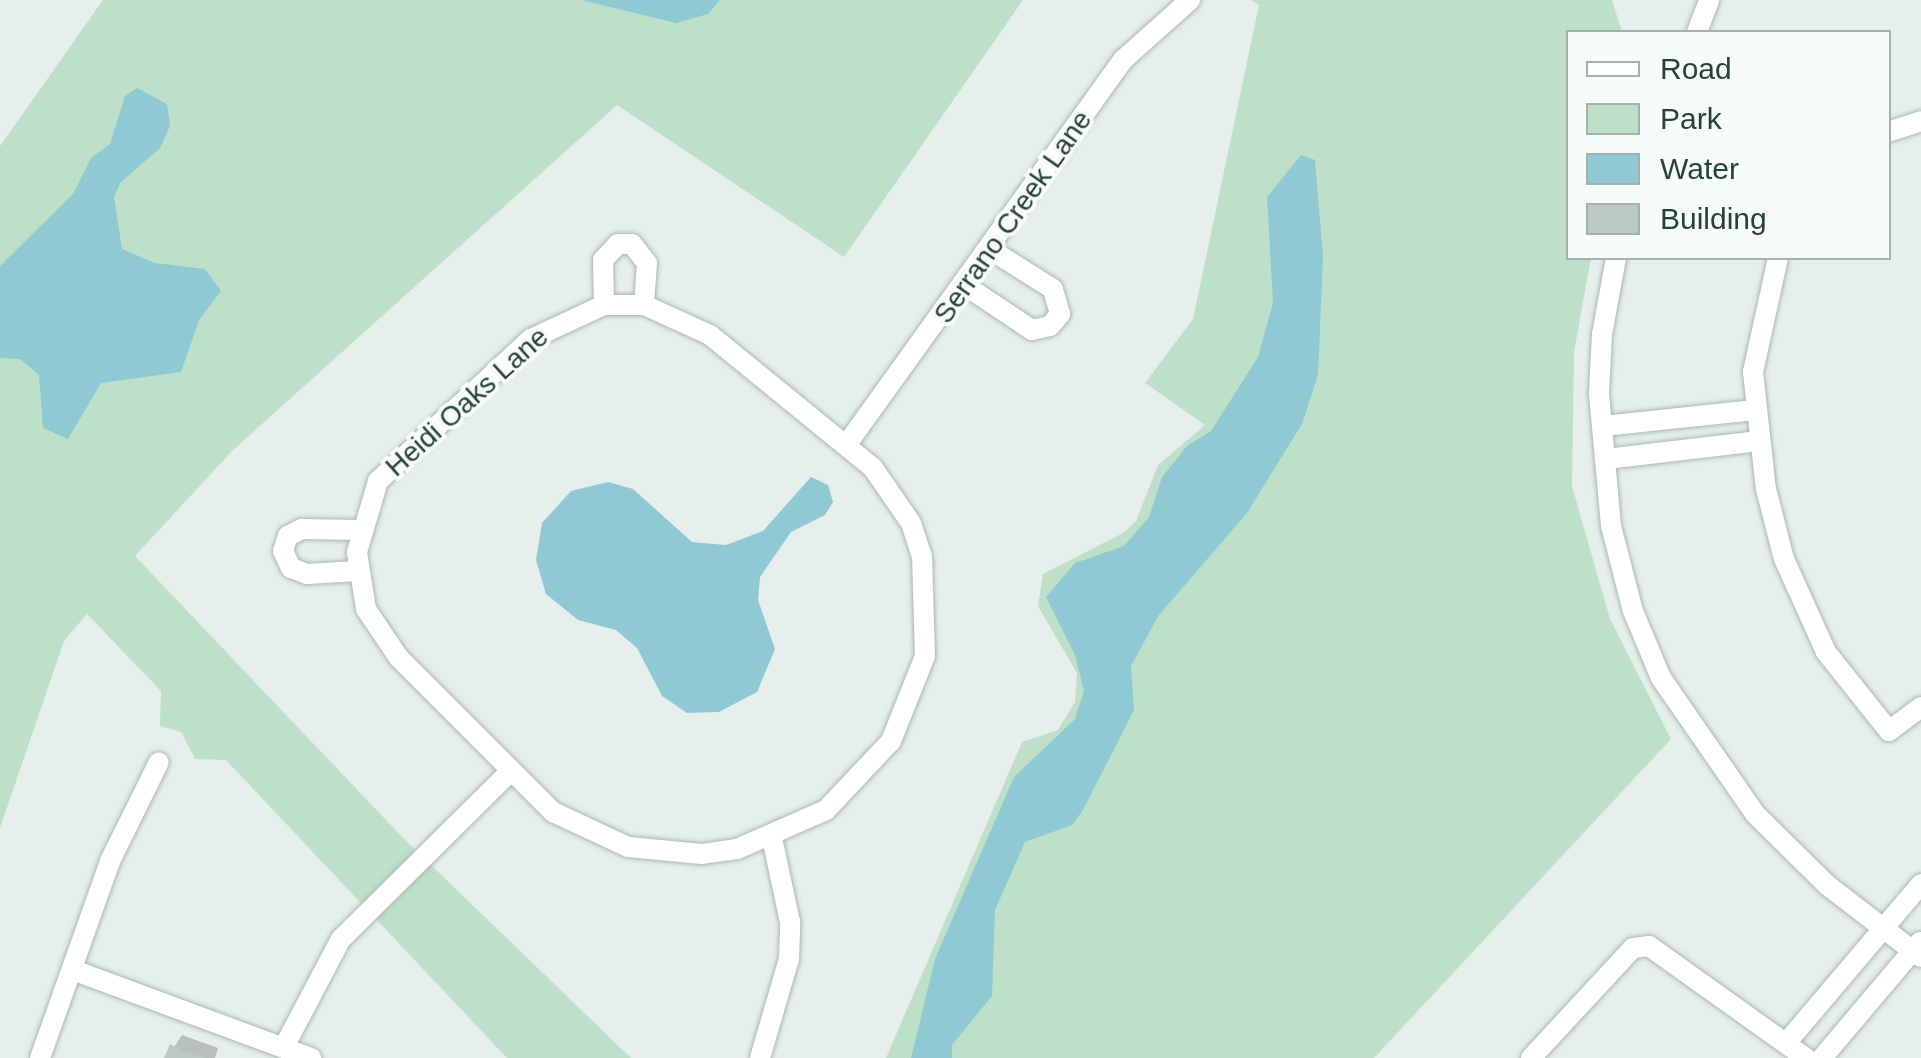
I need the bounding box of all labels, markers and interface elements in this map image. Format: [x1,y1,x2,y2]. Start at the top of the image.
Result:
legend [1566,30,1891,260]
text: Road [1660,52,1732,85]
text: Park [1660,102,1722,135]
street label: Serrano Creek Lane [927,104,1099,330]
text: Water [1660,152,1739,185]
text: Building [1660,202,1767,235]
street label: Heidi Oaks Lane [379,320,555,484]

